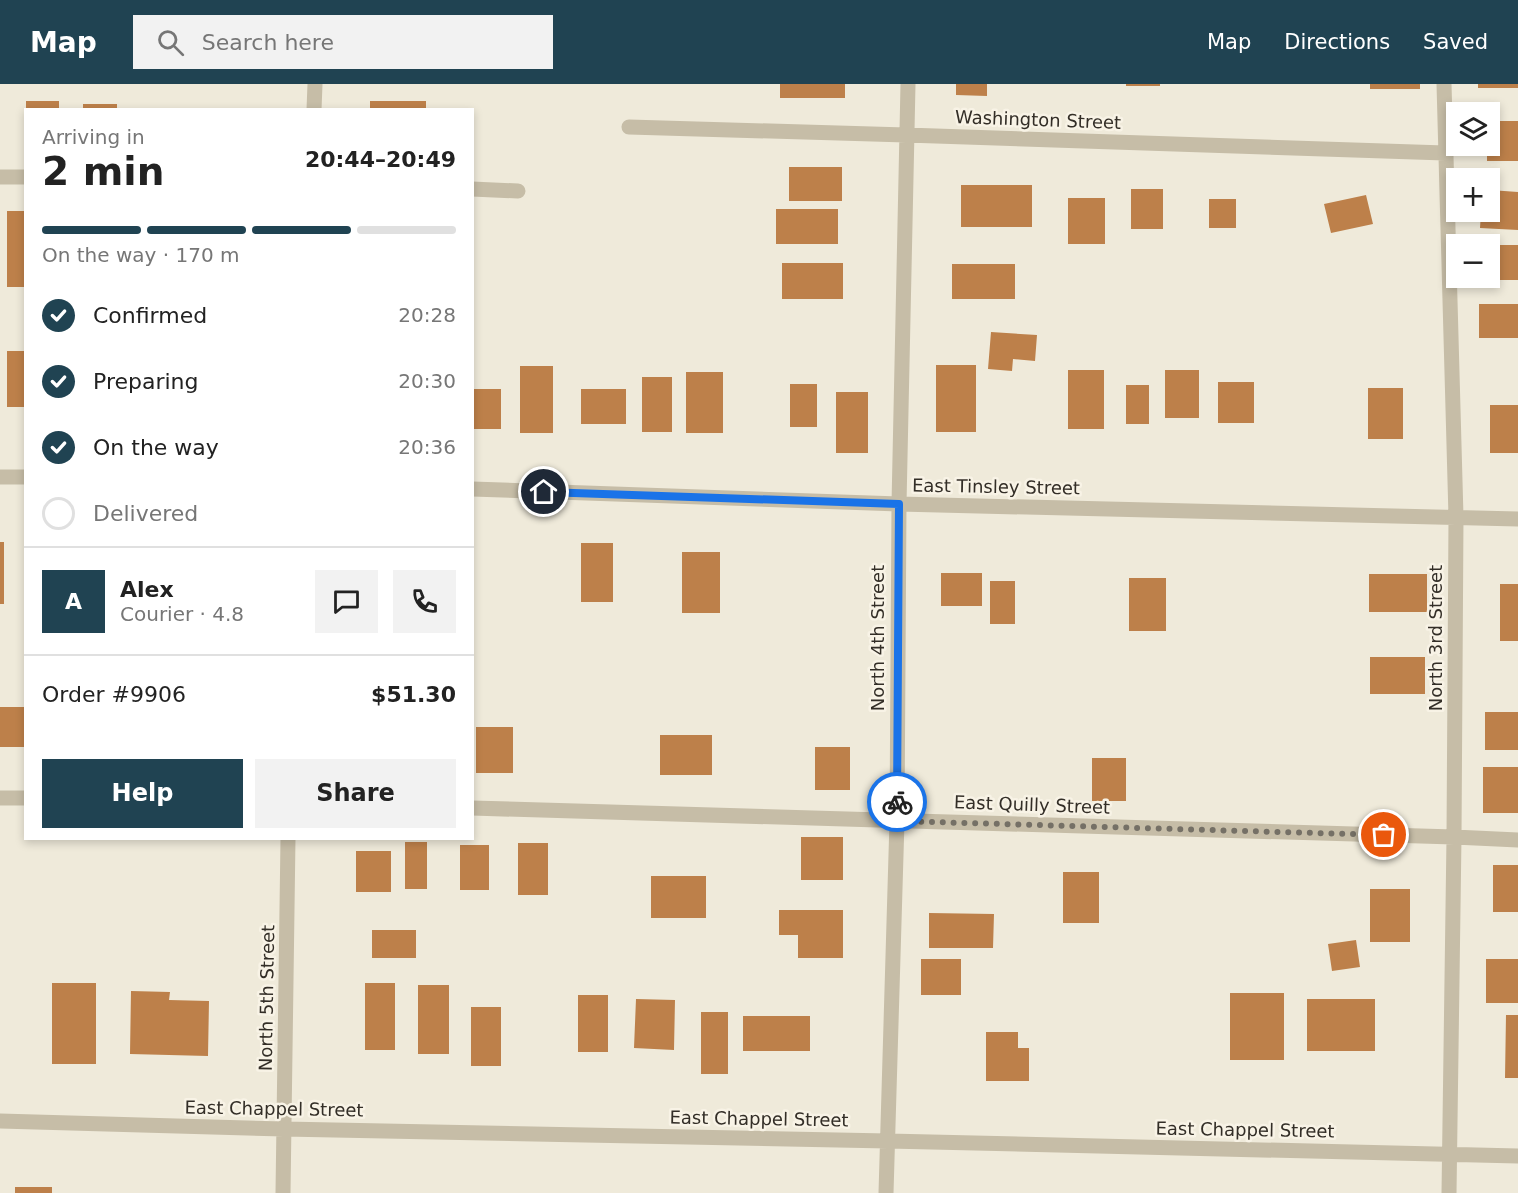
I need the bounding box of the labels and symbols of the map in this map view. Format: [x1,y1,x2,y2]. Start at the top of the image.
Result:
street label: Washington Street [955,106,1121,133]
pin [518,466,569,517]
street label: East Tinsley Street [912,475,1080,498]
street label: North 4th Street [867,565,888,711]
street label: North 3rd Street [1425,565,1446,711]
courier [867,772,927,832]
street label: East Quilly Street [954,791,1110,818]
pin [1358,809,1409,860]
street label: North 5th Street [255,925,278,1071]
street label: East Chappel Street [184,1096,364,1121]
street label: East Chappel Street [669,1106,849,1131]
street label: East Chappel Street [1155,1117,1335,1142]

